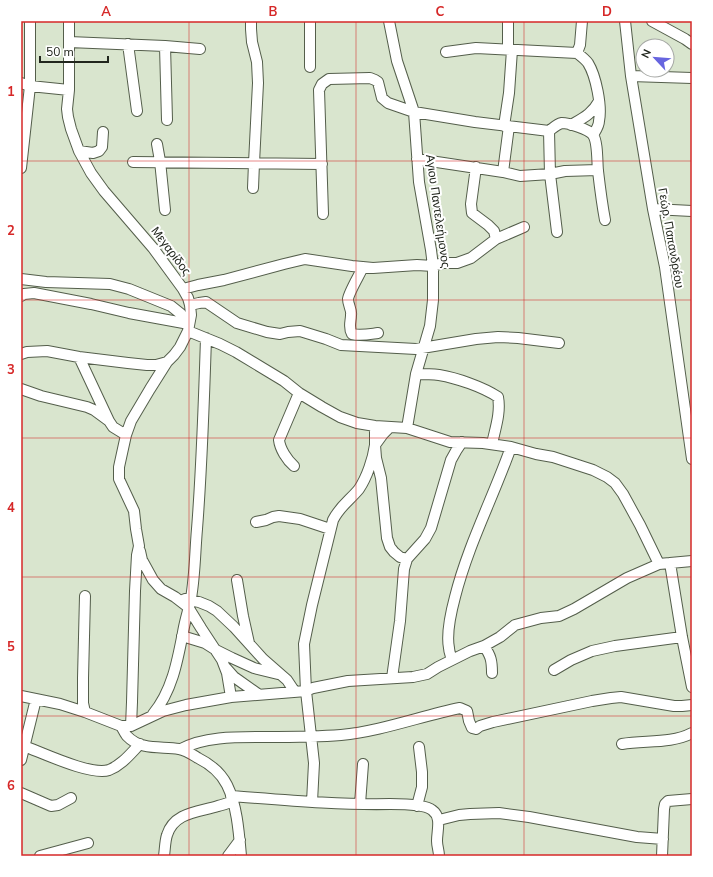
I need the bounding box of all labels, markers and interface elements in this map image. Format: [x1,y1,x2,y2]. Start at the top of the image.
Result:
text: A [101,3,111,21]
text: B [269,3,278,21]
text: C [436,3,445,21]
text: D [602,3,612,21]
scale bar [40,38,108,64]
north arrow [635,38,675,78]
text: 50 m [46,44,74,60]
text: N [638,47,655,61]
text: 1 [7,83,15,101]
street label: Αγιου Παντελεήμονος [422,153,454,269]
street label: Γεώρ. Παπανδρέου [654,187,688,289]
text: 2 [7,222,15,240]
street label: Μεγαρίδος [147,223,195,279]
text: 3 [7,361,15,379]
text: 4 [7,499,15,517]
text: 5 [7,638,15,656]
text: 6 [7,777,15,795]

